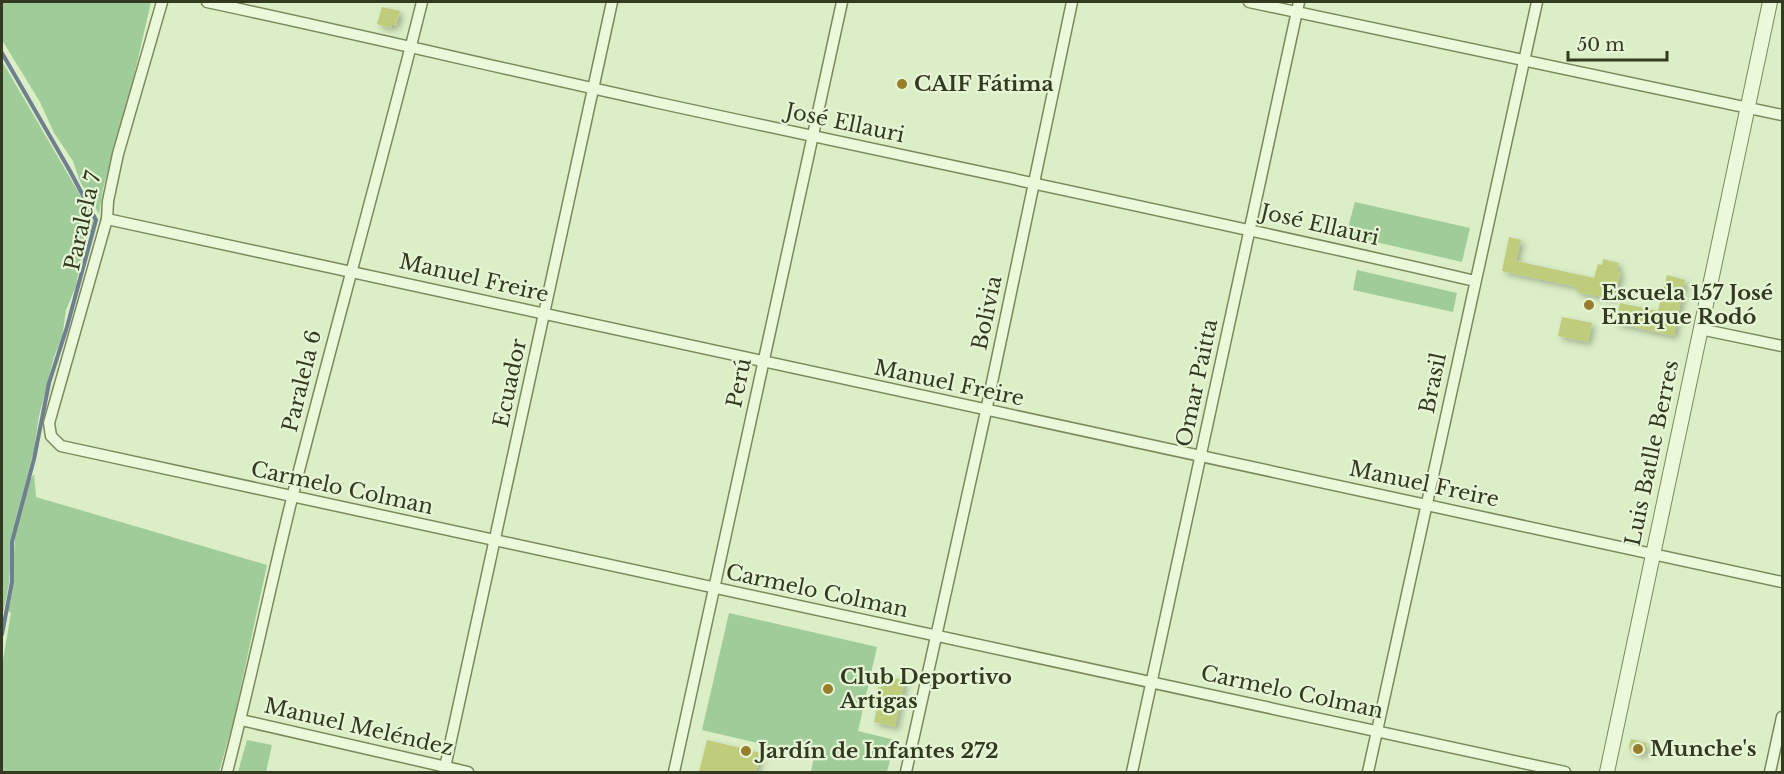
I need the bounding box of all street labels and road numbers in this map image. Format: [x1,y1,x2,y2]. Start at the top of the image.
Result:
street label: José Ellauri [780,97,907,148]
street label: Paralela 7 [59,168,107,273]
street label: José Ellauri [1255,198,1382,251]
street label: Manuel Freire [397,248,551,308]
street label: Bolivia [966,273,1008,353]
street label: Omar Paitta [1171,316,1223,449]
street label: Paralela 6 [277,327,327,435]
street label: Ecuador [488,336,532,430]
street label: Brasil [1414,350,1452,416]
street label: Manuel Freire [872,354,1026,412]
street label: Perú [721,356,757,410]
street label: Luis Batlle Berres [1620,358,1684,548]
street label: Manuel Freire [1347,455,1501,513]
street label: Carmelo Colman [248,456,436,520]
street label: Carmelo Colman [723,559,911,623]
street label: Carmelo Colman [1198,660,1386,724]
street label: Manuel Meléndez [262,693,456,761]

